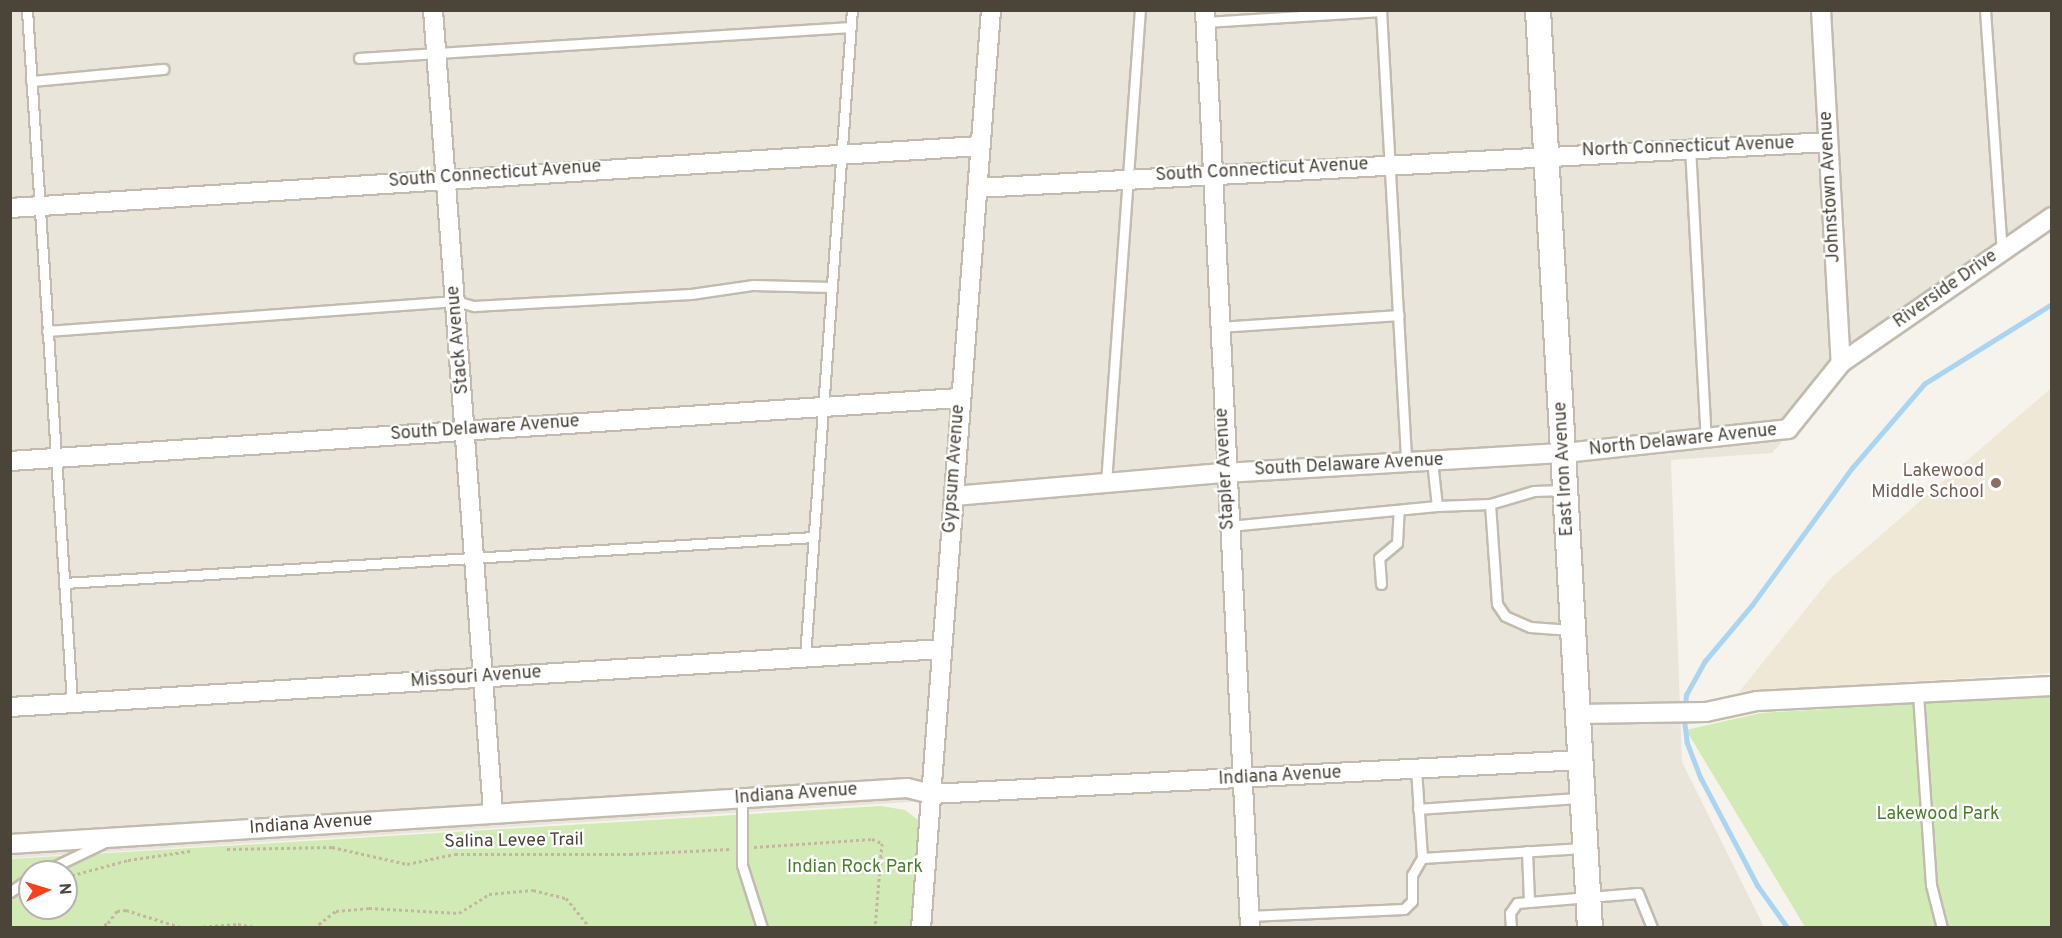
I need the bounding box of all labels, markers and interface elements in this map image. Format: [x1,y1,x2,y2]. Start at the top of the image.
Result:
street label: Johnstown Avenue [1816,110,1846,264]
street label: North Connecticut Avenue [1581,133,1795,163]
street label: South Connecticut Avenue [1155,155,1369,187]
street label: South Connecticut Avenue [388,157,602,193]
street label: Riverside Drive [1890,246,2002,334]
street label: Stack Avenue [443,284,475,396]
street label: East Iron Avenue [1551,401,1579,537]
street label: Gypsum Avenue [940,403,970,535]
street label: Stapler Avenue [1212,407,1240,531]
street label: South Delaware Avenue [389,412,581,446]
street label: North Delaware Avenue [1588,420,1778,462]
street label: South Delaware Avenue [1253,450,1445,482]
place label: Lakewood Middle School [1871,462,1984,504]
marker: Lakewood Middle School [1989,476,2003,490]
street label: Missouri Avenue [409,663,543,693]
street label: Indiana Avenue [1218,763,1342,791]
street label: Indiana Avenue [733,780,859,810]
park label: Lakewood Park [1877,804,1999,826]
street label: Indiana Avenue [248,810,374,840]
street label: Salina Levee Trail [444,830,584,854]
park label: Indian Rock Park [787,857,923,879]
north arrow [18,860,78,920]
text: N [54,882,74,895]

